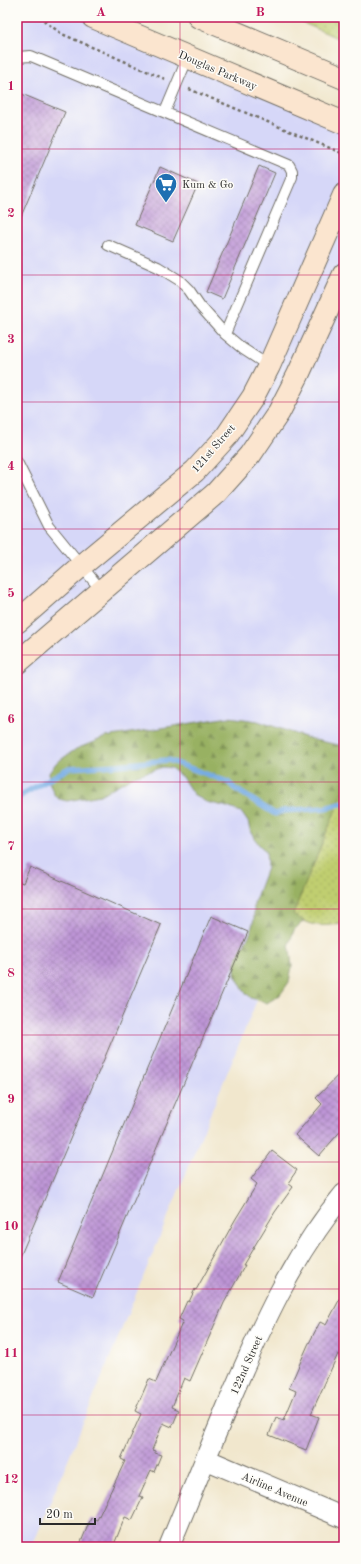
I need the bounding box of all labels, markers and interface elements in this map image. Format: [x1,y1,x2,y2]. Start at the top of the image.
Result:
text: A [96,6,106,19]
text: B [255,6,265,19]
street label: Douglas Parkway [177,50,258,93]
text: 1 [7,80,15,93]
supermarket icon: Kum & Go [153,171,179,204]
place label: Kum & Go [182,180,233,191]
text: 2 [7,207,15,220]
text: 3 [7,333,15,346]
street label: 121st Street [190,423,238,475]
text: 4 [7,460,15,473]
text: 5 [7,587,15,600]
text: 6 [7,713,15,726]
text: 7 [7,840,15,853]
text: 8 [7,967,15,980]
text: 9 [7,1093,15,1106]
text: 10 [3,1220,19,1233]
street label: 122nd Street [230,1334,265,1397]
text: 11 [3,1347,19,1360]
street label: Airline Avenue [240,1471,309,1509]
text: 12 [3,1473,19,1486]
scale bar [40,1500,95,1526]
text: 20 m [46,1509,73,1521]

